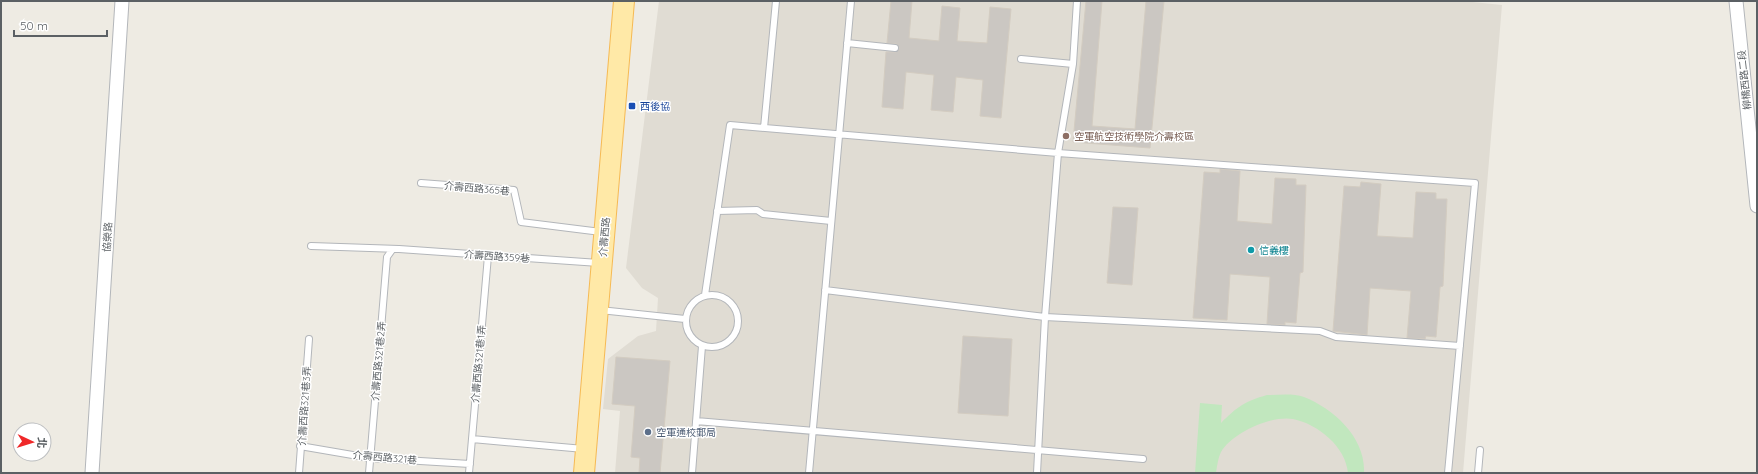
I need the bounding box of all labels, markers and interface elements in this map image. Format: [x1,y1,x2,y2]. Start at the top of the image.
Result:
scale bar [14,12,107,38]
text: 50 m [20,18,48,33]
street label: 柳橋西路二段 [1735,49,1754,110]
place label: 西後協 [640,100,670,113]
marker: 西後協 [627,101,637,111]
place label: 空軍航空技術學院介壽校區 [1074,130,1194,143]
marker: 空軍航空技術學院介壽校區 [1061,131,1071,141]
street label: 介壽西路365巷 [443,179,510,198]
street label: 介壽西路 [596,217,613,258]
street label: 協榮路 [100,222,115,252]
place label: 信義樓 [1259,244,1289,257]
marker: 信義樓 [1246,245,1256,255]
street label: 介壽西路359巷 [463,248,530,265]
street label: 介壽西路321巷2弄 [369,321,388,401]
street label: 介壽西路321巷1弄 [469,325,488,404]
street label: 介壽西路321巷3弄 [295,366,314,446]
north arrow [12,422,52,462]
place label: 空軍通校郵局 [656,426,716,439]
marker: 空軍通校郵局 [643,427,653,437]
text: 北 [35,437,49,449]
street label: 介壽西路321巷 [352,448,418,467]

